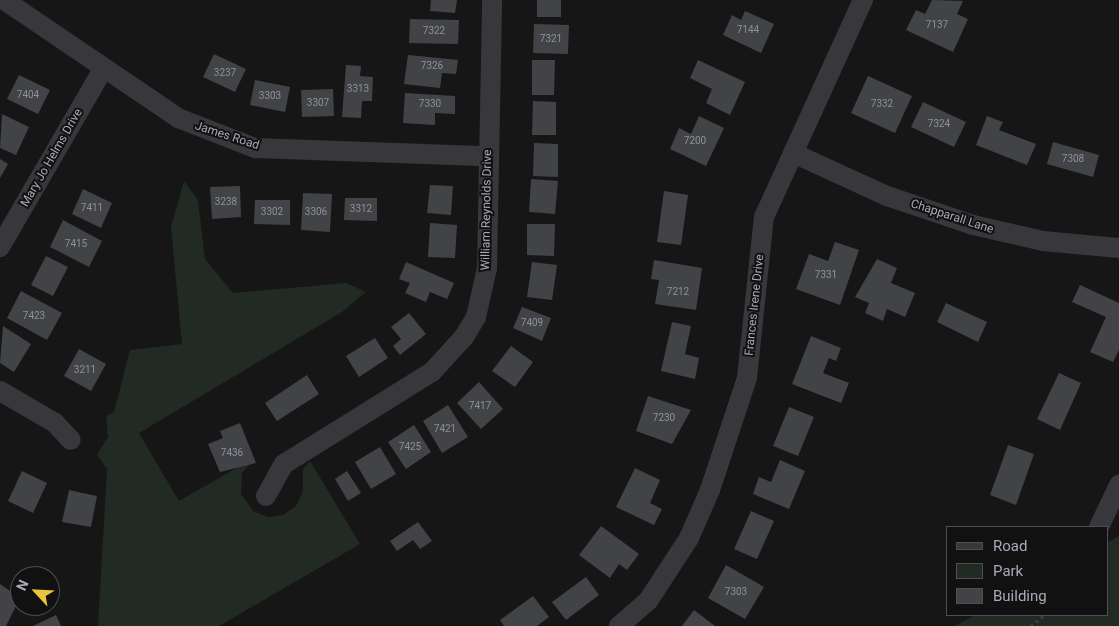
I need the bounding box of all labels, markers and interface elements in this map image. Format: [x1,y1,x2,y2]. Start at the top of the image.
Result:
house number: 7137 [926,19,948,31]
house number: 7144 [737,24,759,36]
house number: 7322 [423,25,445,37]
house number: 7321 [540,33,562,45]
house number: 7326 [421,60,443,72]
house number: 3237 [214,67,236,79]
house number: 3313 [347,83,369,95]
house number: 7404 [17,89,39,101]
house number: 3303 [259,90,281,102]
house number: 3307 [307,97,329,109]
house number: 7330 [419,98,441,110]
house number: 7332 [871,98,893,110]
street label: Mary Jo Helms Drive [18,106,86,210]
house number: 7324 [928,118,950,130]
street label: James Road [193,119,261,153]
house number: 7200 [684,135,706,147]
street label: William Reynolds Drive [479,149,495,271]
house number: 7308 [1062,153,1084,165]
house number: 3238 [215,196,237,208]
street label: Chapparall Lane [909,197,995,237]
house number: 7411 [81,202,103,214]
house number: 3312 [350,203,372,215]
house number: 3302 [261,206,283,218]
house number: 3306 [305,206,327,218]
house number: 7415 [65,238,87,250]
street label: Frances Irene Drive [743,254,767,356]
house number: 7331 [815,269,837,281]
house number: 7212 [667,286,689,298]
house number: 7423 [23,310,45,322]
house number: 7409 [521,317,543,329]
house number: 3211 [74,364,96,376]
house number: 7417 [469,400,491,412]
house number: 7230 [653,412,675,424]
house number: 7421 [434,423,456,435]
house number: 7425 [399,441,421,453]
house number: 7436 [221,447,243,459]
legend [946,526,1109,616]
text: Road [993,537,1027,555]
text: Park [993,562,1023,580]
north arrow [10,566,60,616]
text: N [13,577,32,593]
house number: 7303 [725,586,747,598]
text: Building [993,587,1047,605]

